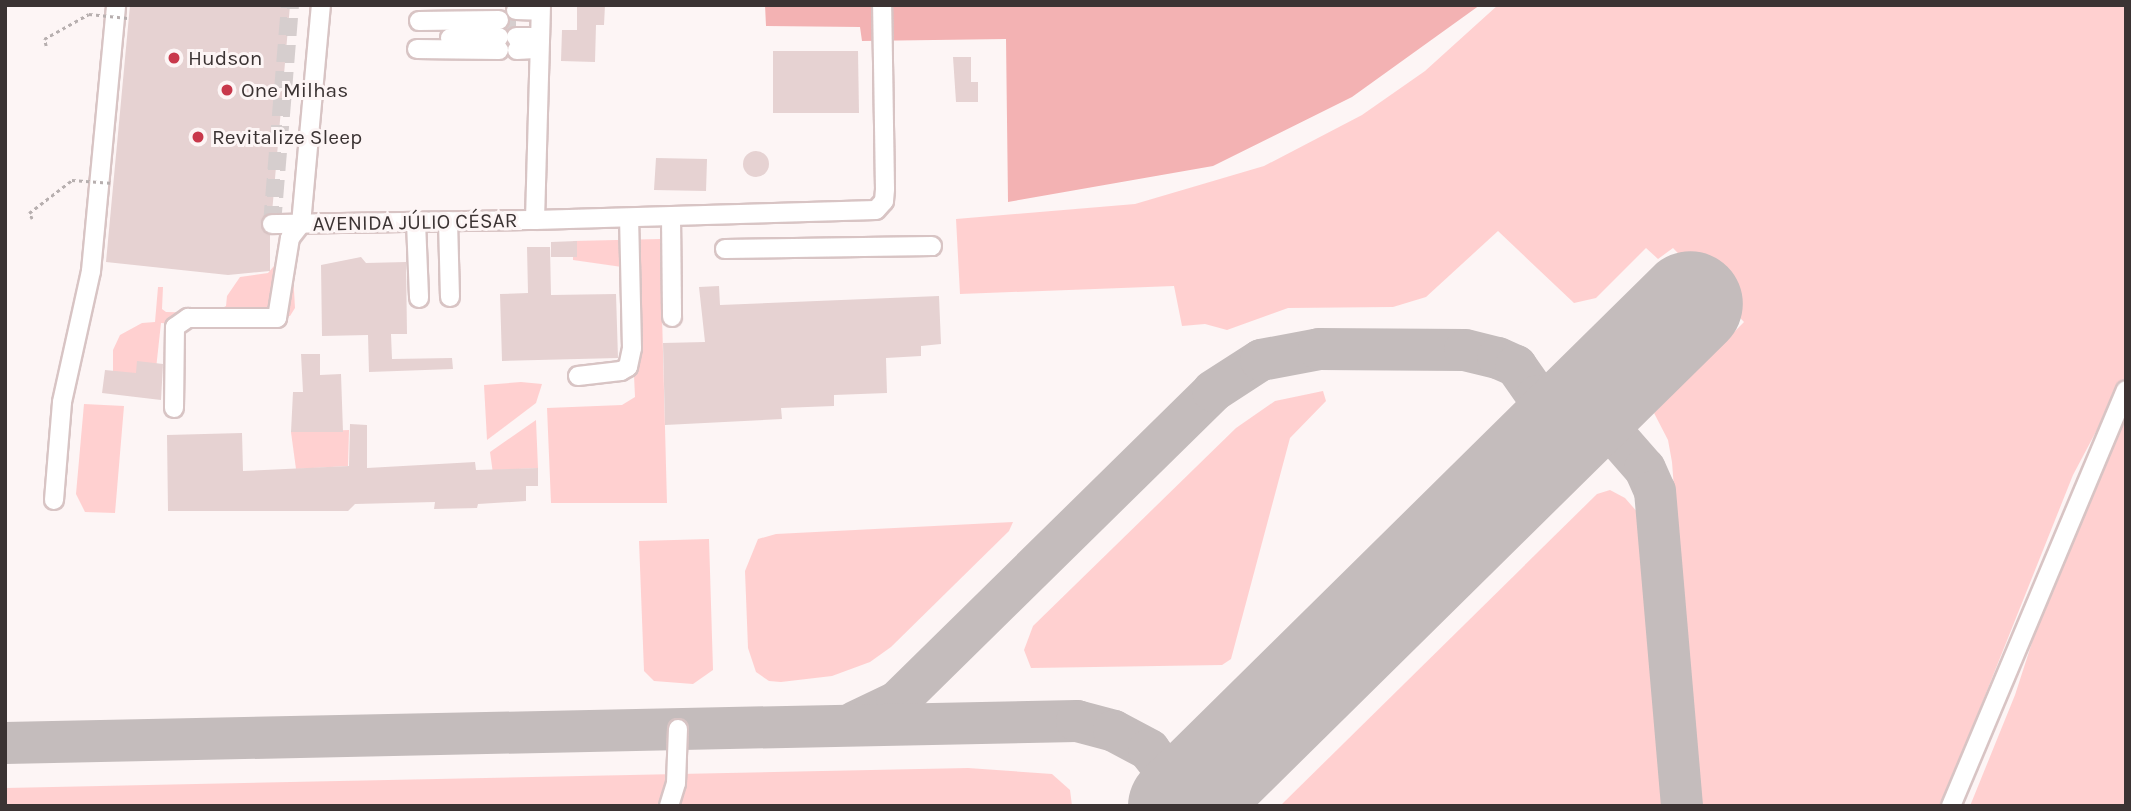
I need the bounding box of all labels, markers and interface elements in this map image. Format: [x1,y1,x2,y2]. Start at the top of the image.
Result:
place label: Hudson [188,45,262,71]
marker: Hudson [166,50,182,66]
place label: One Milhas [241,77,348,103]
marker: One Milhas [219,82,235,98]
place label: Revitalize Sleep [212,124,362,150]
marker: Revitalize Sleep [190,129,206,145]
street label: AVENIDA JÚLIO CÉSAR [312,208,518,236]

